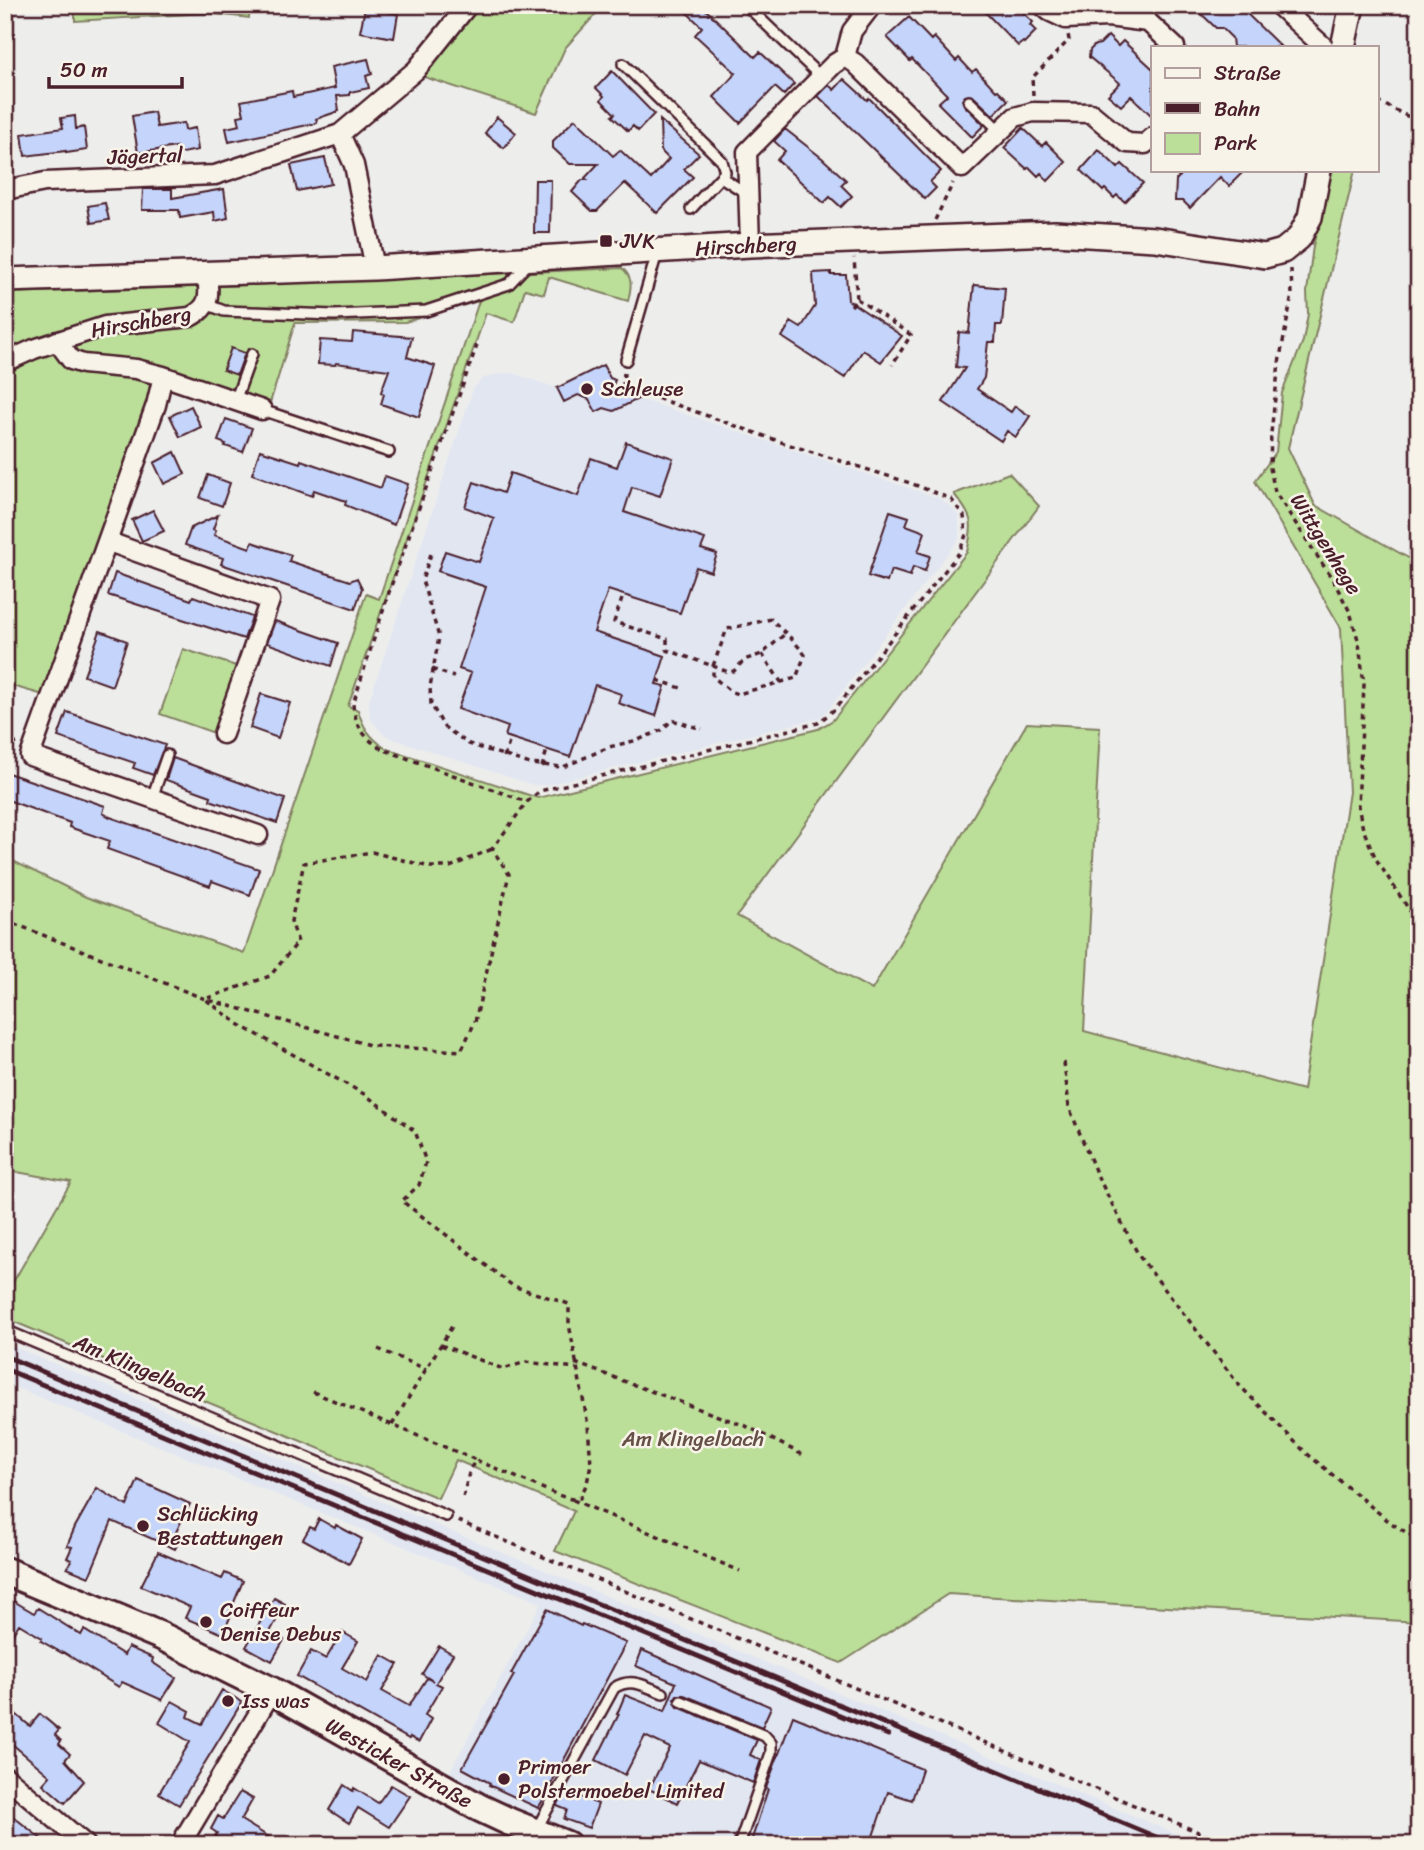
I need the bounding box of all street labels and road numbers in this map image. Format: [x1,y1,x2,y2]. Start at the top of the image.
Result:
street label: Jägertal [106,136,184,176]
street label: Hirschberg [694,224,798,268]
street label: Hirschberg [88,294,195,350]
street label: Wittgenhege [1280,485,1373,603]
street label: Am Klingelbach [66,1322,213,1413]
street label: Westicker Straße [318,1707,480,1819]

